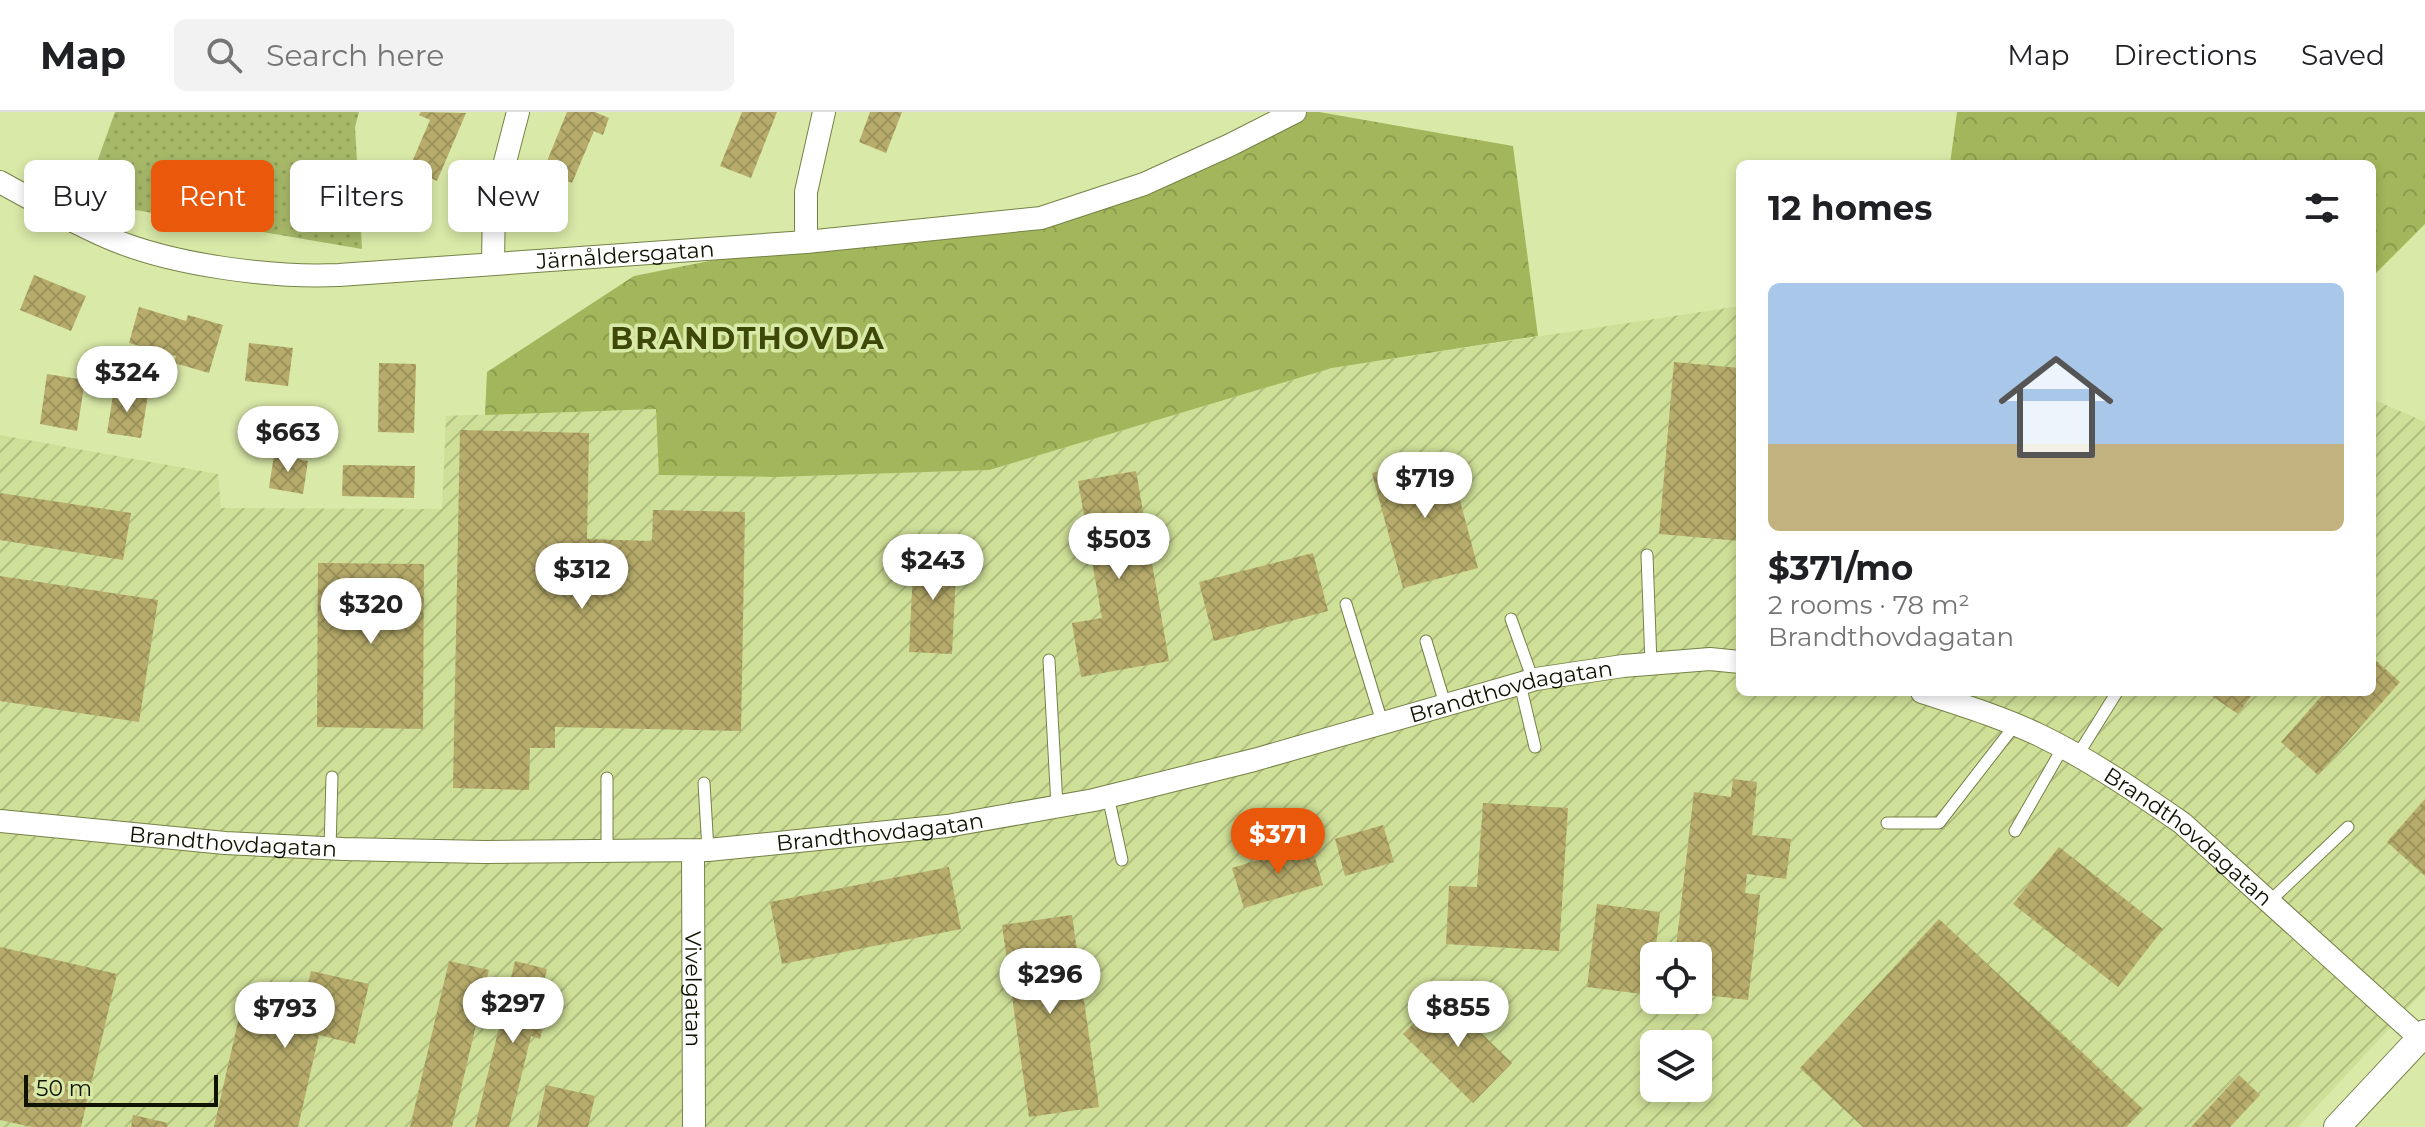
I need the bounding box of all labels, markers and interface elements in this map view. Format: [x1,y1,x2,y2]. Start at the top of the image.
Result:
search box [174,19,734,91]
text: Map [40,32,126,79]
icon: search [202,33,246,77]
text: Search here [266,37,444,74]
text: Map [2007,38,2069,72]
text: Directions [2113,38,2257,72]
text: Saved [2301,38,2385,72]
chip: Buy [24,160,135,232]
chip: Rent [151,160,274,232]
chip: Filters [290,160,432,232]
chip: New [448,160,568,232]
icon: filters [2300,186,2344,230]
text: 12 homes [1768,187,1932,229]
street label: Järnåldersgatan [534,236,715,275]
district label: BRANDTHOVDA [610,320,886,357]
icon: home [1984,335,2128,479]
pin: $324 [80,346,174,414]
text: $324 [95,356,159,388]
pin: $663 [241,406,335,474]
text: $663 [255,416,321,448]
pin: $719 [1378,452,1472,520]
text: $719 [1395,462,1455,494]
pin: $503 [1072,513,1166,581]
text: $503 [1087,523,1151,555]
pin: $243 [886,534,980,602]
pin: $312 [535,543,629,611]
text: $243 [901,544,965,576]
text: $371/mo [1768,547,1913,589]
text: $312 [553,553,611,585]
pin: $320 [324,578,418,646]
text: $320 [339,588,403,620]
text: 2 rooms · 78 m² [1768,589,1970,621]
text: Brandthovdagatan [1768,621,2014,653]
street label: Brandthovdagatan [1406,655,1614,729]
street label: Brandthovdagatan [2099,762,2278,912]
street label: Brandthovdagatan [775,807,986,857]
pin: $371 [1231,808,1325,876]
text: $371 [1249,818,1307,850]
street label: Brandthovdagatan [128,821,338,863]
street label: Vivelgatan [679,931,707,1047]
map controls [1640,942,1712,1102]
button: locate [1640,942,1712,1014]
pin: $296 [1003,948,1097,1016]
text: $296 [1017,958,1083,990]
pin: $297 [466,977,560,1045]
pin: $855 [1411,981,1505,1049]
pin: $793 [238,982,332,1050]
text: $297 [481,987,545,1019]
text: $855 [1426,991,1490,1023]
text: $793 [253,992,317,1024]
button: layers [1640,1030,1712,1102]
scale bar [24,1071,218,1107]
text: 50 m [36,1075,92,1102]

